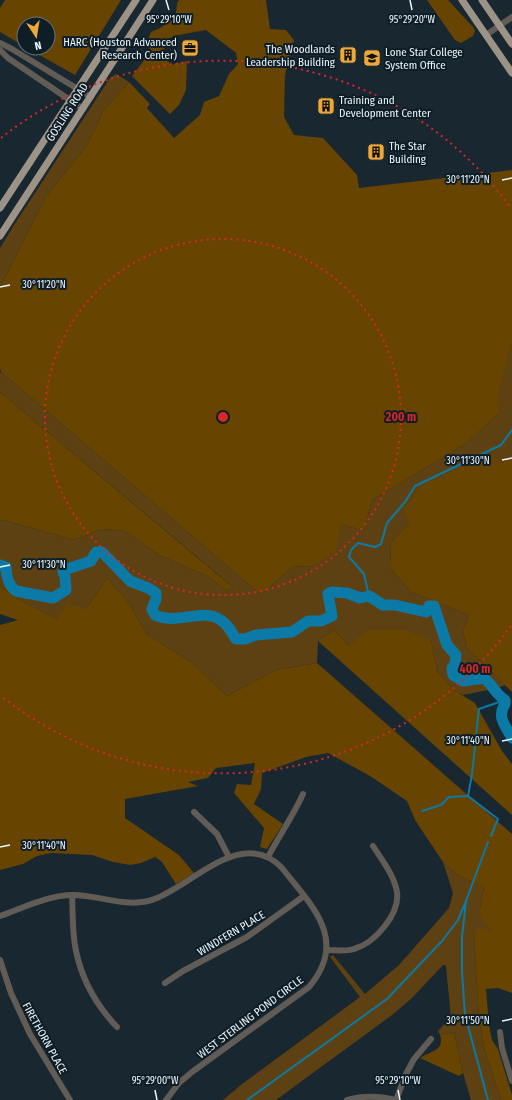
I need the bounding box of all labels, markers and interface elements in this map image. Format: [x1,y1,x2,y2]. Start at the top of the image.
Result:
text: 95°29'10"W [146,14,192,26]
text: 95°29'20"W [389,14,436,26]
north arrow [16,16,56,56]
place label: HARC (Houston Advanced Research Center) [63,36,177,62]
text: N [33,38,43,52]
office icon: HARC (Houston Advanced Research Center) [180,38,200,58]
place label: The Woodlands Leadership Building [246,43,336,69]
building icon: The Woodlands Leadership Building [338,45,358,65]
place label: Lone Star College System Office [385,46,463,72]
school or university icon: Lone Star College System Office [362,48,382,68]
street label: GOSLING ROAD [44,81,91,144]
place label: Training and Development Center [339,94,431,120]
building icon: Training and Development Center [316,96,336,116]
place label: The Star Building [389,140,427,166]
building icon: The Star Building [366,142,386,162]
text: 30°11'20"N [446,174,490,186]
text: 30°11'20"N [22,279,66,291]
centre of rings [216,410,230,424]
text: 200 m [385,410,416,424]
text: 30°11'30"N [446,455,490,467]
text: 30°11'30"N [22,559,66,571]
text: 400 m [460,662,490,676]
text: 30°11'40"N [446,735,490,747]
text: 30°11'40"N [22,840,66,852]
street label: WINDFERN PLACE [195,908,267,959]
street label: WEST STERLING POND CIRCLE [195,973,306,1061]
street label: FIRETHORN PLACE [20,1000,70,1076]
text: 30°11'50"N [446,1015,490,1027]
text: 95°29'00"W [132,1075,179,1087]
text: 95°29'10"W [375,1075,421,1087]

